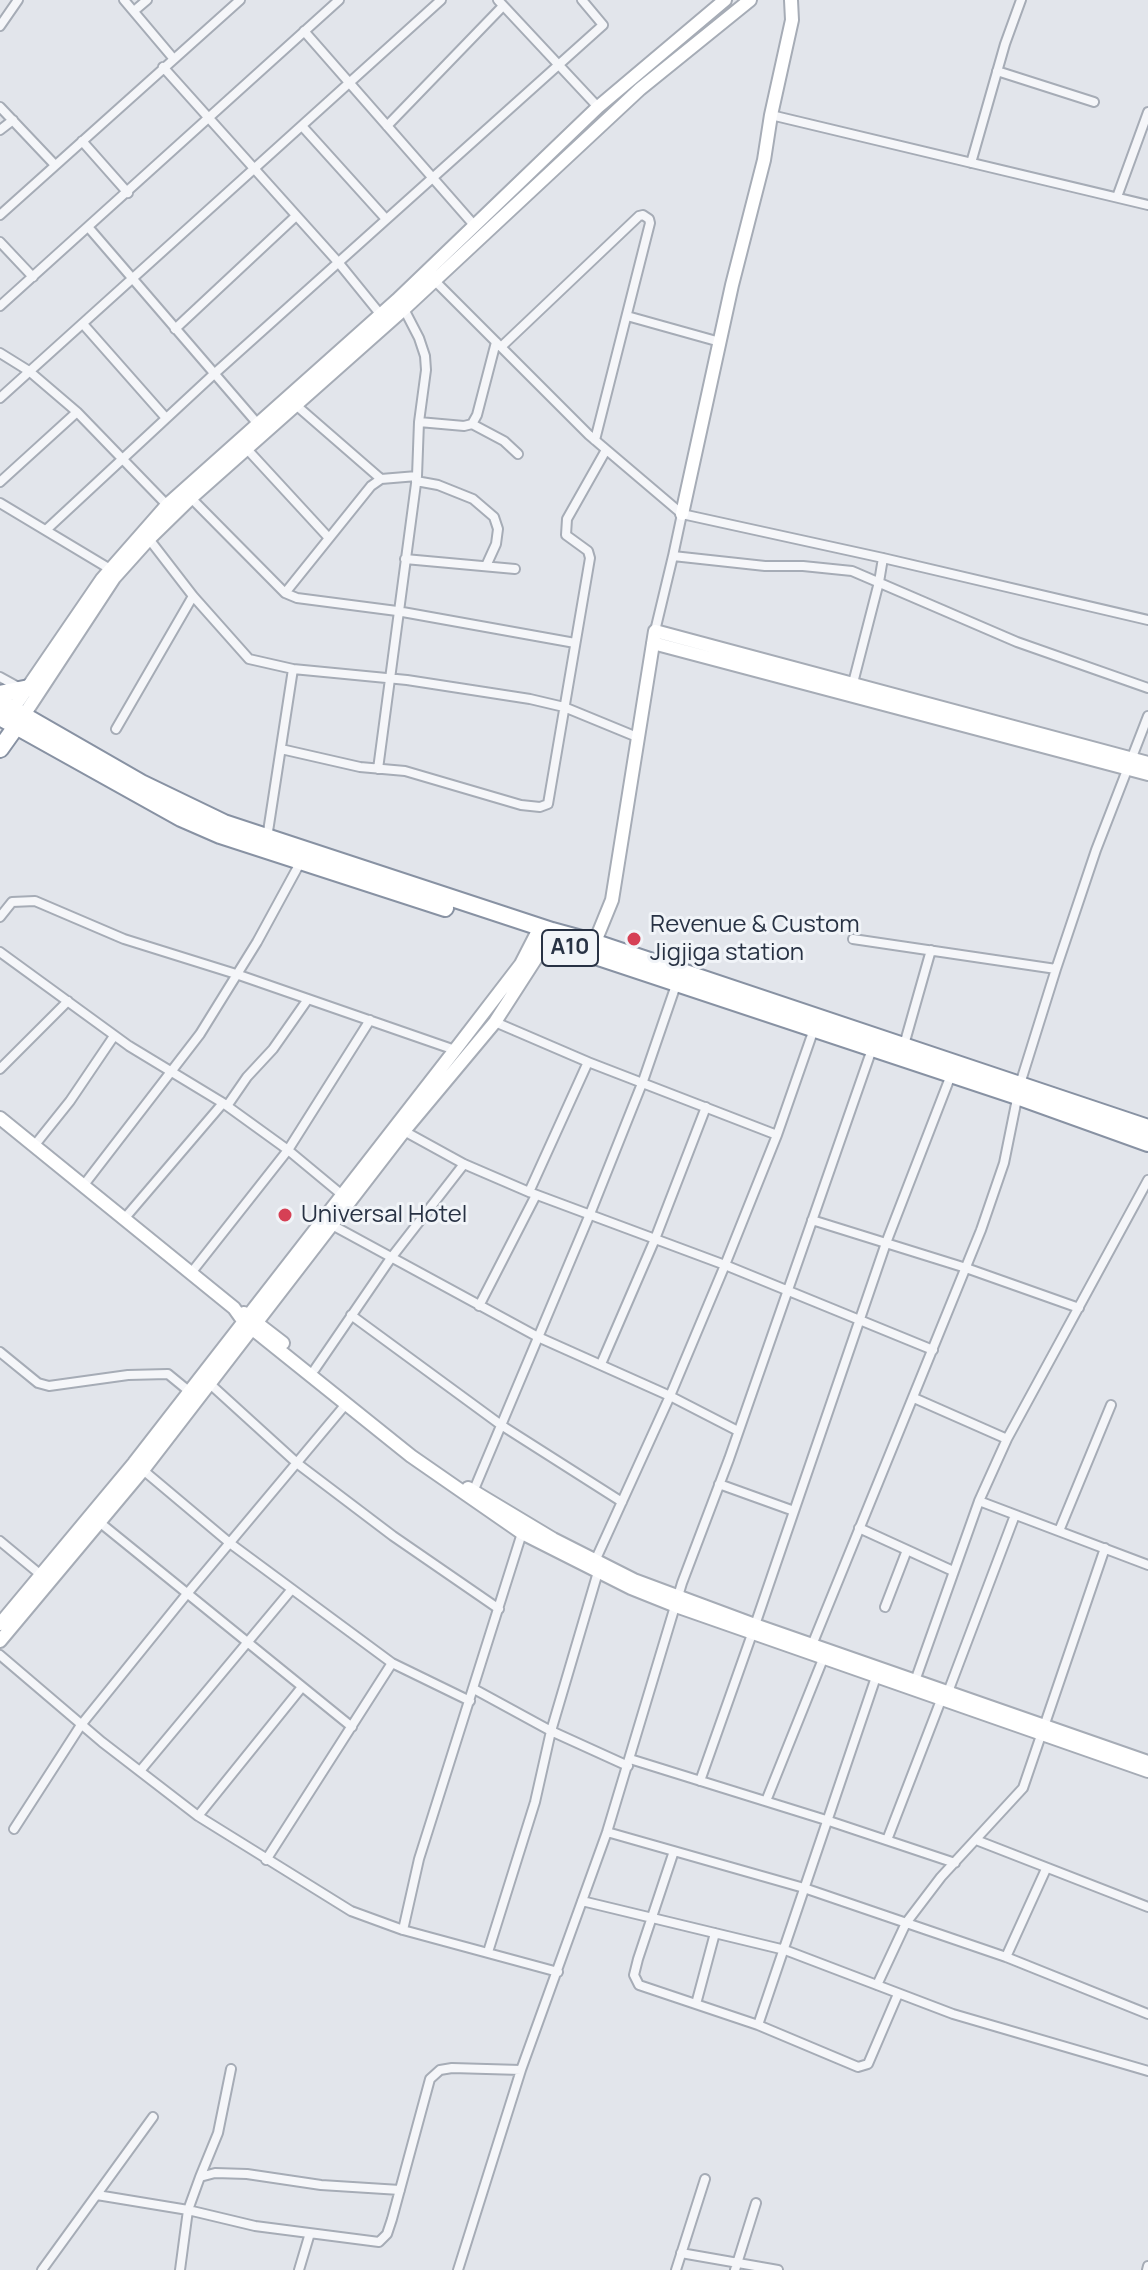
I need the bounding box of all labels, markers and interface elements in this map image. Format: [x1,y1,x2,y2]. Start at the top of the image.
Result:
place label: Revenue & Custom Jigjiga station [650,911,860,967]
road number: A10 [542,930,598,966]
marker: Revenue & Custom Jigjiga station [625,930,643,948]
place label: Universal Hotel [301,1201,467,1229]
marker: Universal Hotel [276,1206,294,1224]

